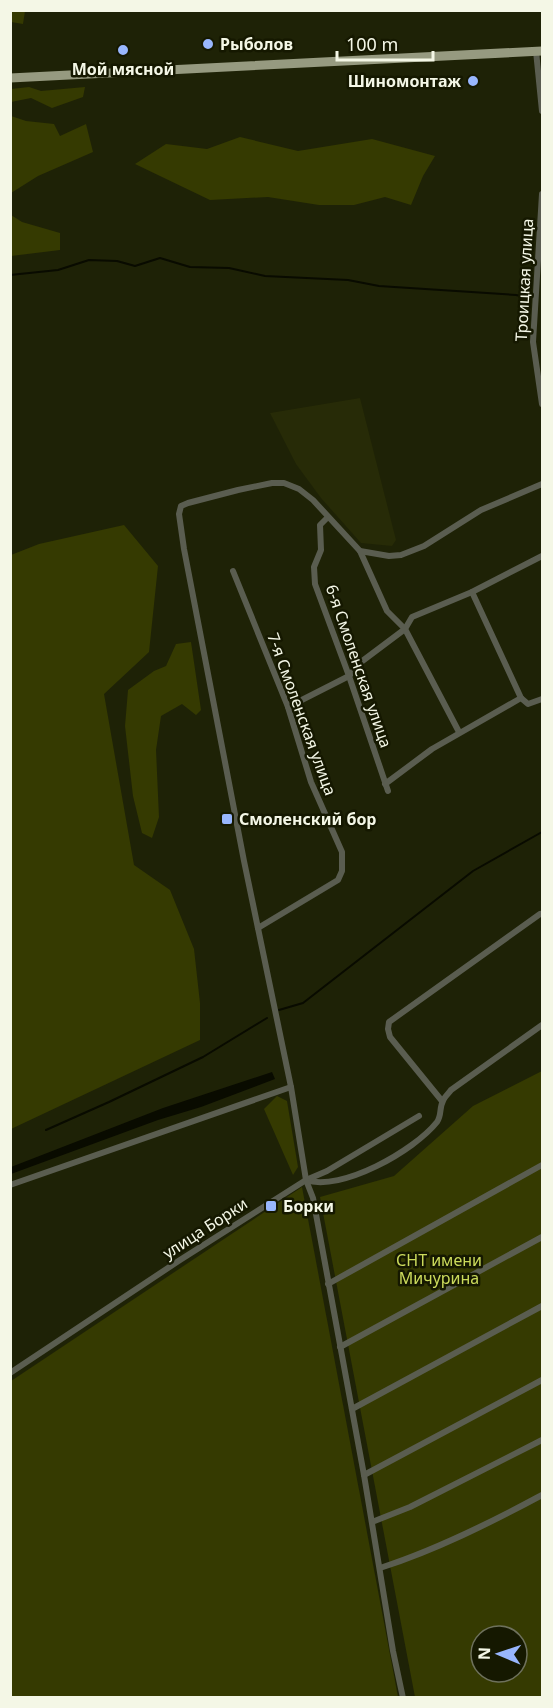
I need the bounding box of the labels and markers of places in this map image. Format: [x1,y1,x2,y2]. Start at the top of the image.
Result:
place label: Рыболов [220,33,293,55]
marker: Рыболов [201,37,215,51]
marker: Мой мясной [116,43,130,57]
place label: Мой мясной [72,58,174,80]
place label: Шиномонтаж [348,70,461,92]
marker: Шиномонтаж [466,74,480,88]
place label: Смоленский бор [239,808,377,830]
marker: Смоленский бор [220,812,234,826]
place label: Борки [283,1195,334,1217]
marker: Борки [264,1199,278,1213]

